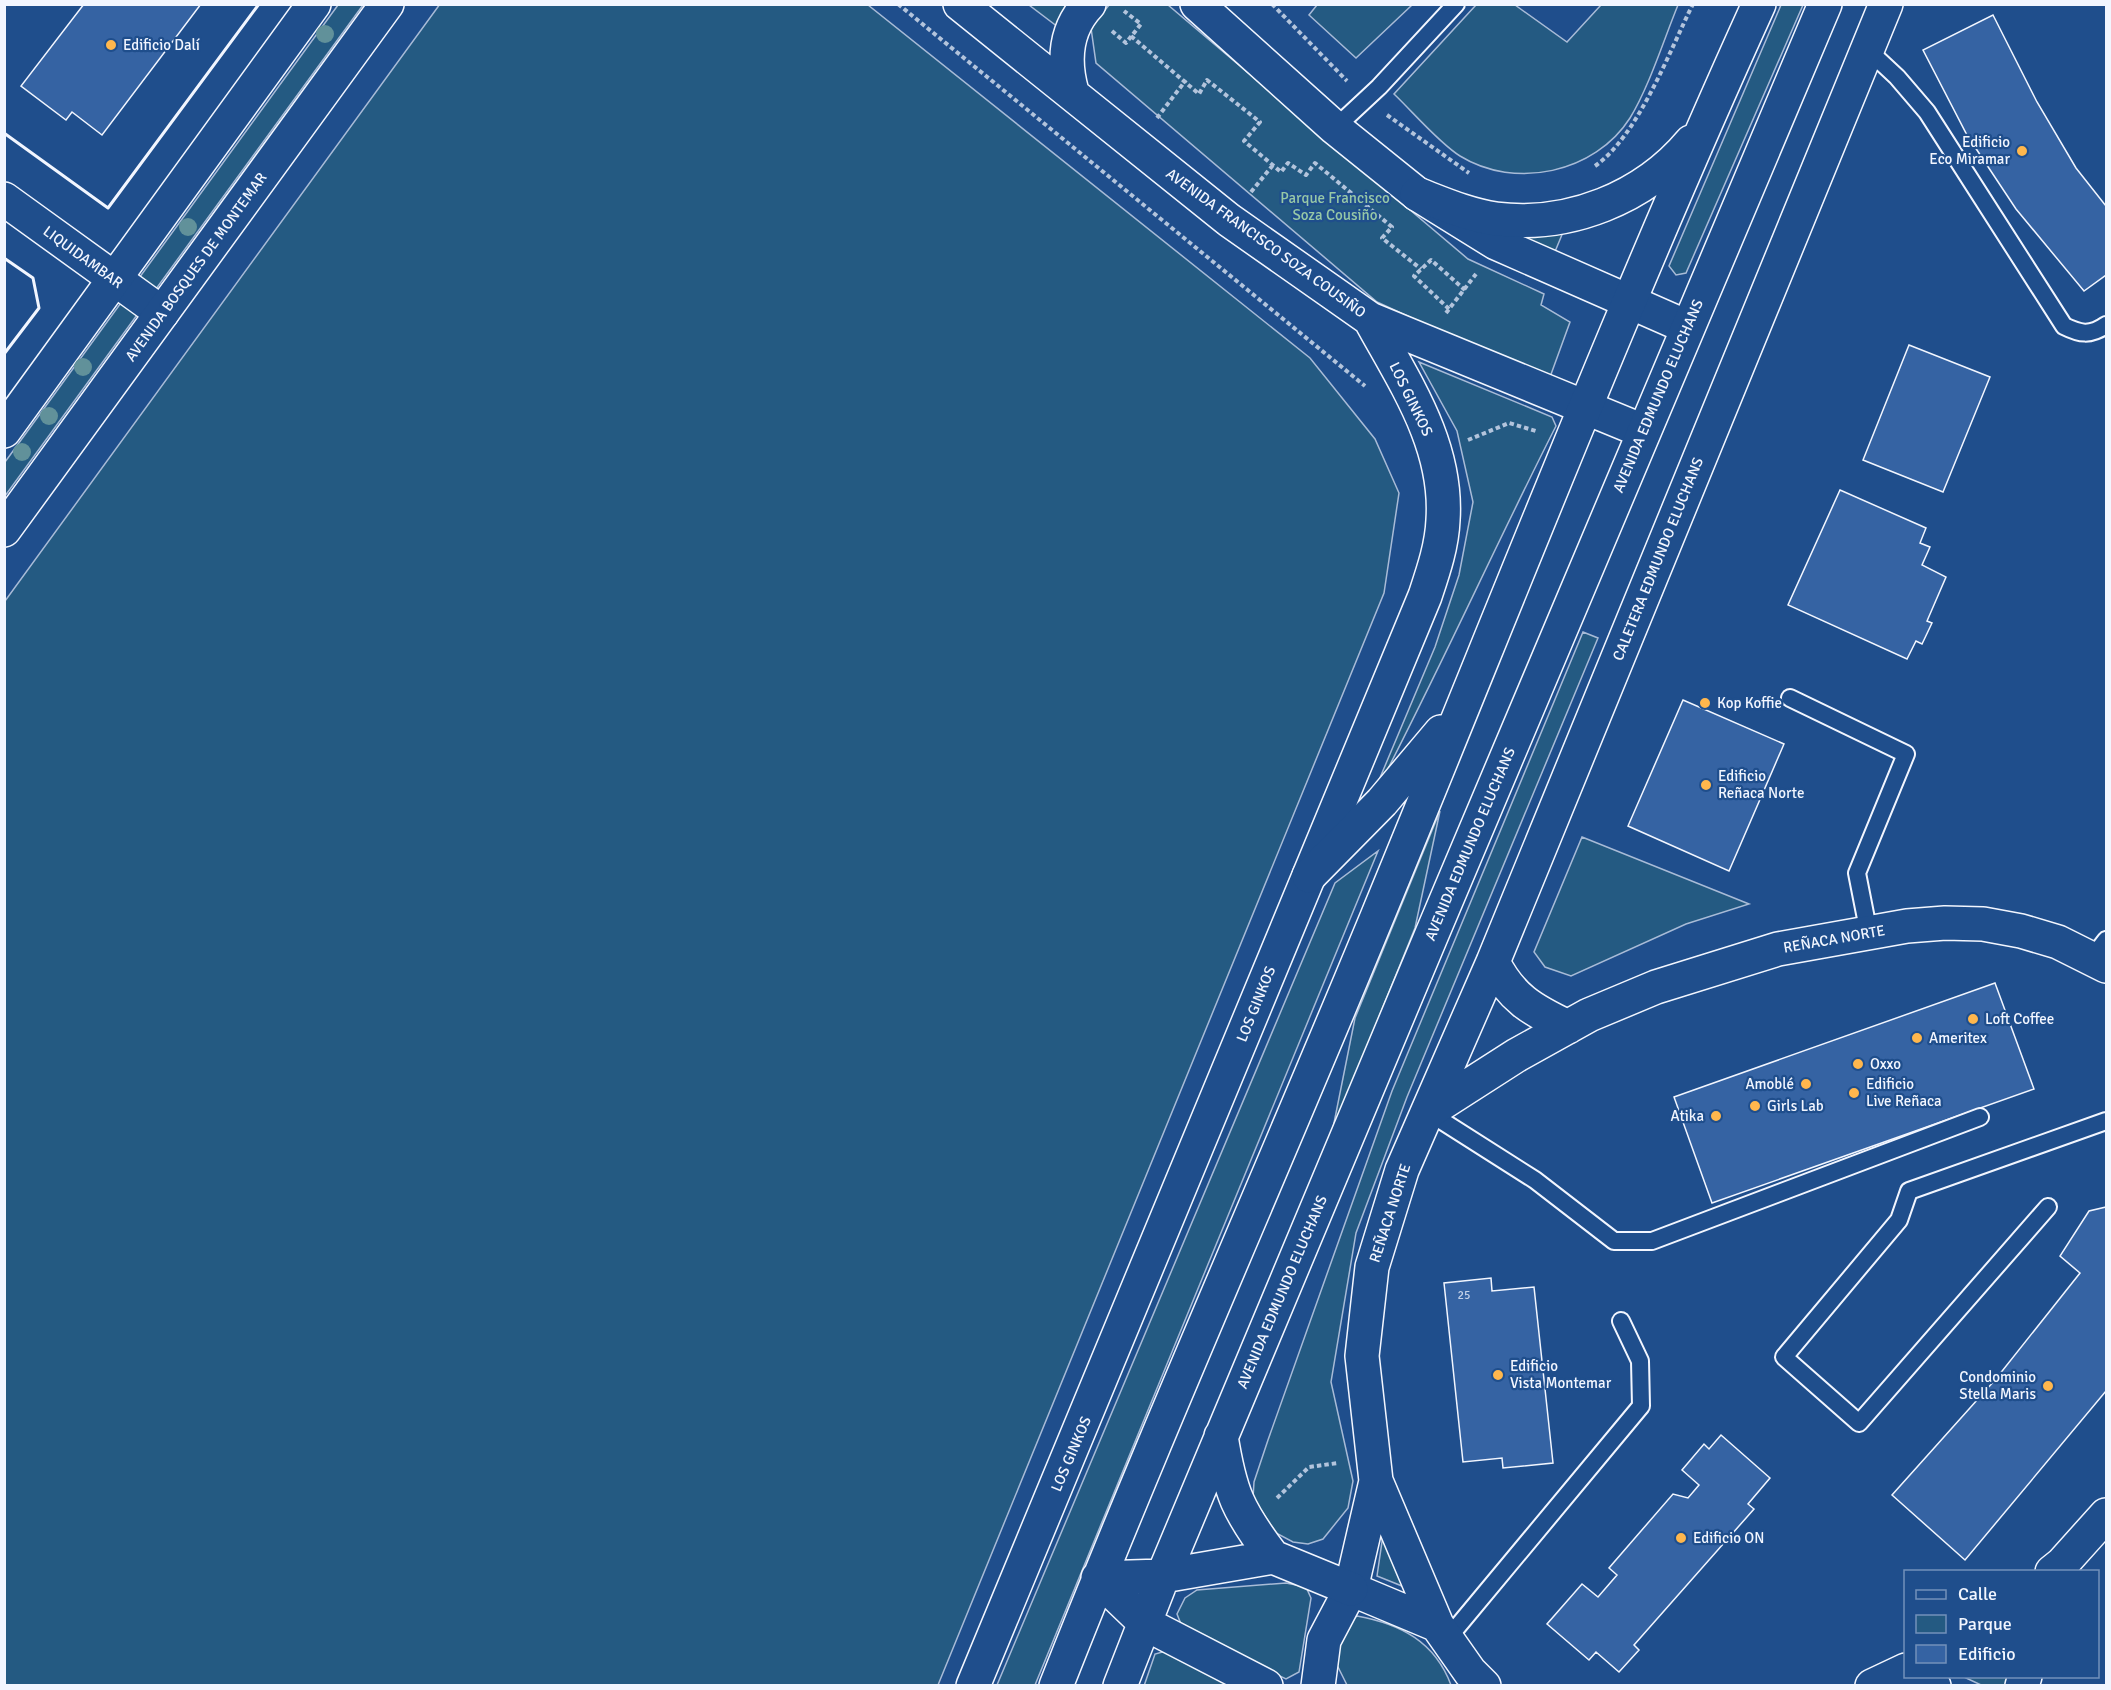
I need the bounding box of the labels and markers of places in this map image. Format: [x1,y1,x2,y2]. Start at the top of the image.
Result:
place label: Edificio Dalí [123,36,200,54]
marker: Edificio Dalí [104,38,118,52]
place label: Edificio Eco Miramar [1929,133,2010,168]
marker: Edificio Eco Miramar [2015,144,2029,158]
place label: Kop Koffie [1717,694,1782,712]
marker: Kop Koffie [1698,696,1712,710]
place label: Edificio Reñaca Norte [1718,767,1804,802]
marker: Edificio Reñaca Norte [1699,778,1713,792]
place label: Loft Coffee [1985,1010,2054,1028]
marker: Loft Coffee [1966,1012,1980,1026]
place label: Ameritex [1929,1029,1987,1047]
marker: Ameritex [1910,1031,1924,1045]
place label: Oxxo [1870,1055,1901,1073]
marker: Oxxo [1851,1057,1865,1071]
place label: Amoblé [1745,1075,1794,1093]
place label: Edificio Live Reñaca [1866,1075,1942,1110]
marker: Amoblé [1799,1077,1813,1091]
marker: Edificio Live Reñaca [1847,1086,1861,1100]
place label: Girls Lab [1767,1097,1824,1115]
marker: Girls Lab [1748,1099,1762,1113]
place label: Atika [1671,1107,1704,1125]
marker: Atika [1709,1109,1723,1123]
place label: Edificio Vista Montemar [1510,1357,1612,1392]
marker: Edificio Vista Montemar [1491,1368,1505,1382]
place label: Condominio Stella Maris [1959,1368,2036,1403]
marker: Condominio Stella Maris [2041,1379,2055,1393]
place label: Edificio ON [1693,1529,1764,1547]
marker: Edificio ON [1674,1531,1688,1545]

